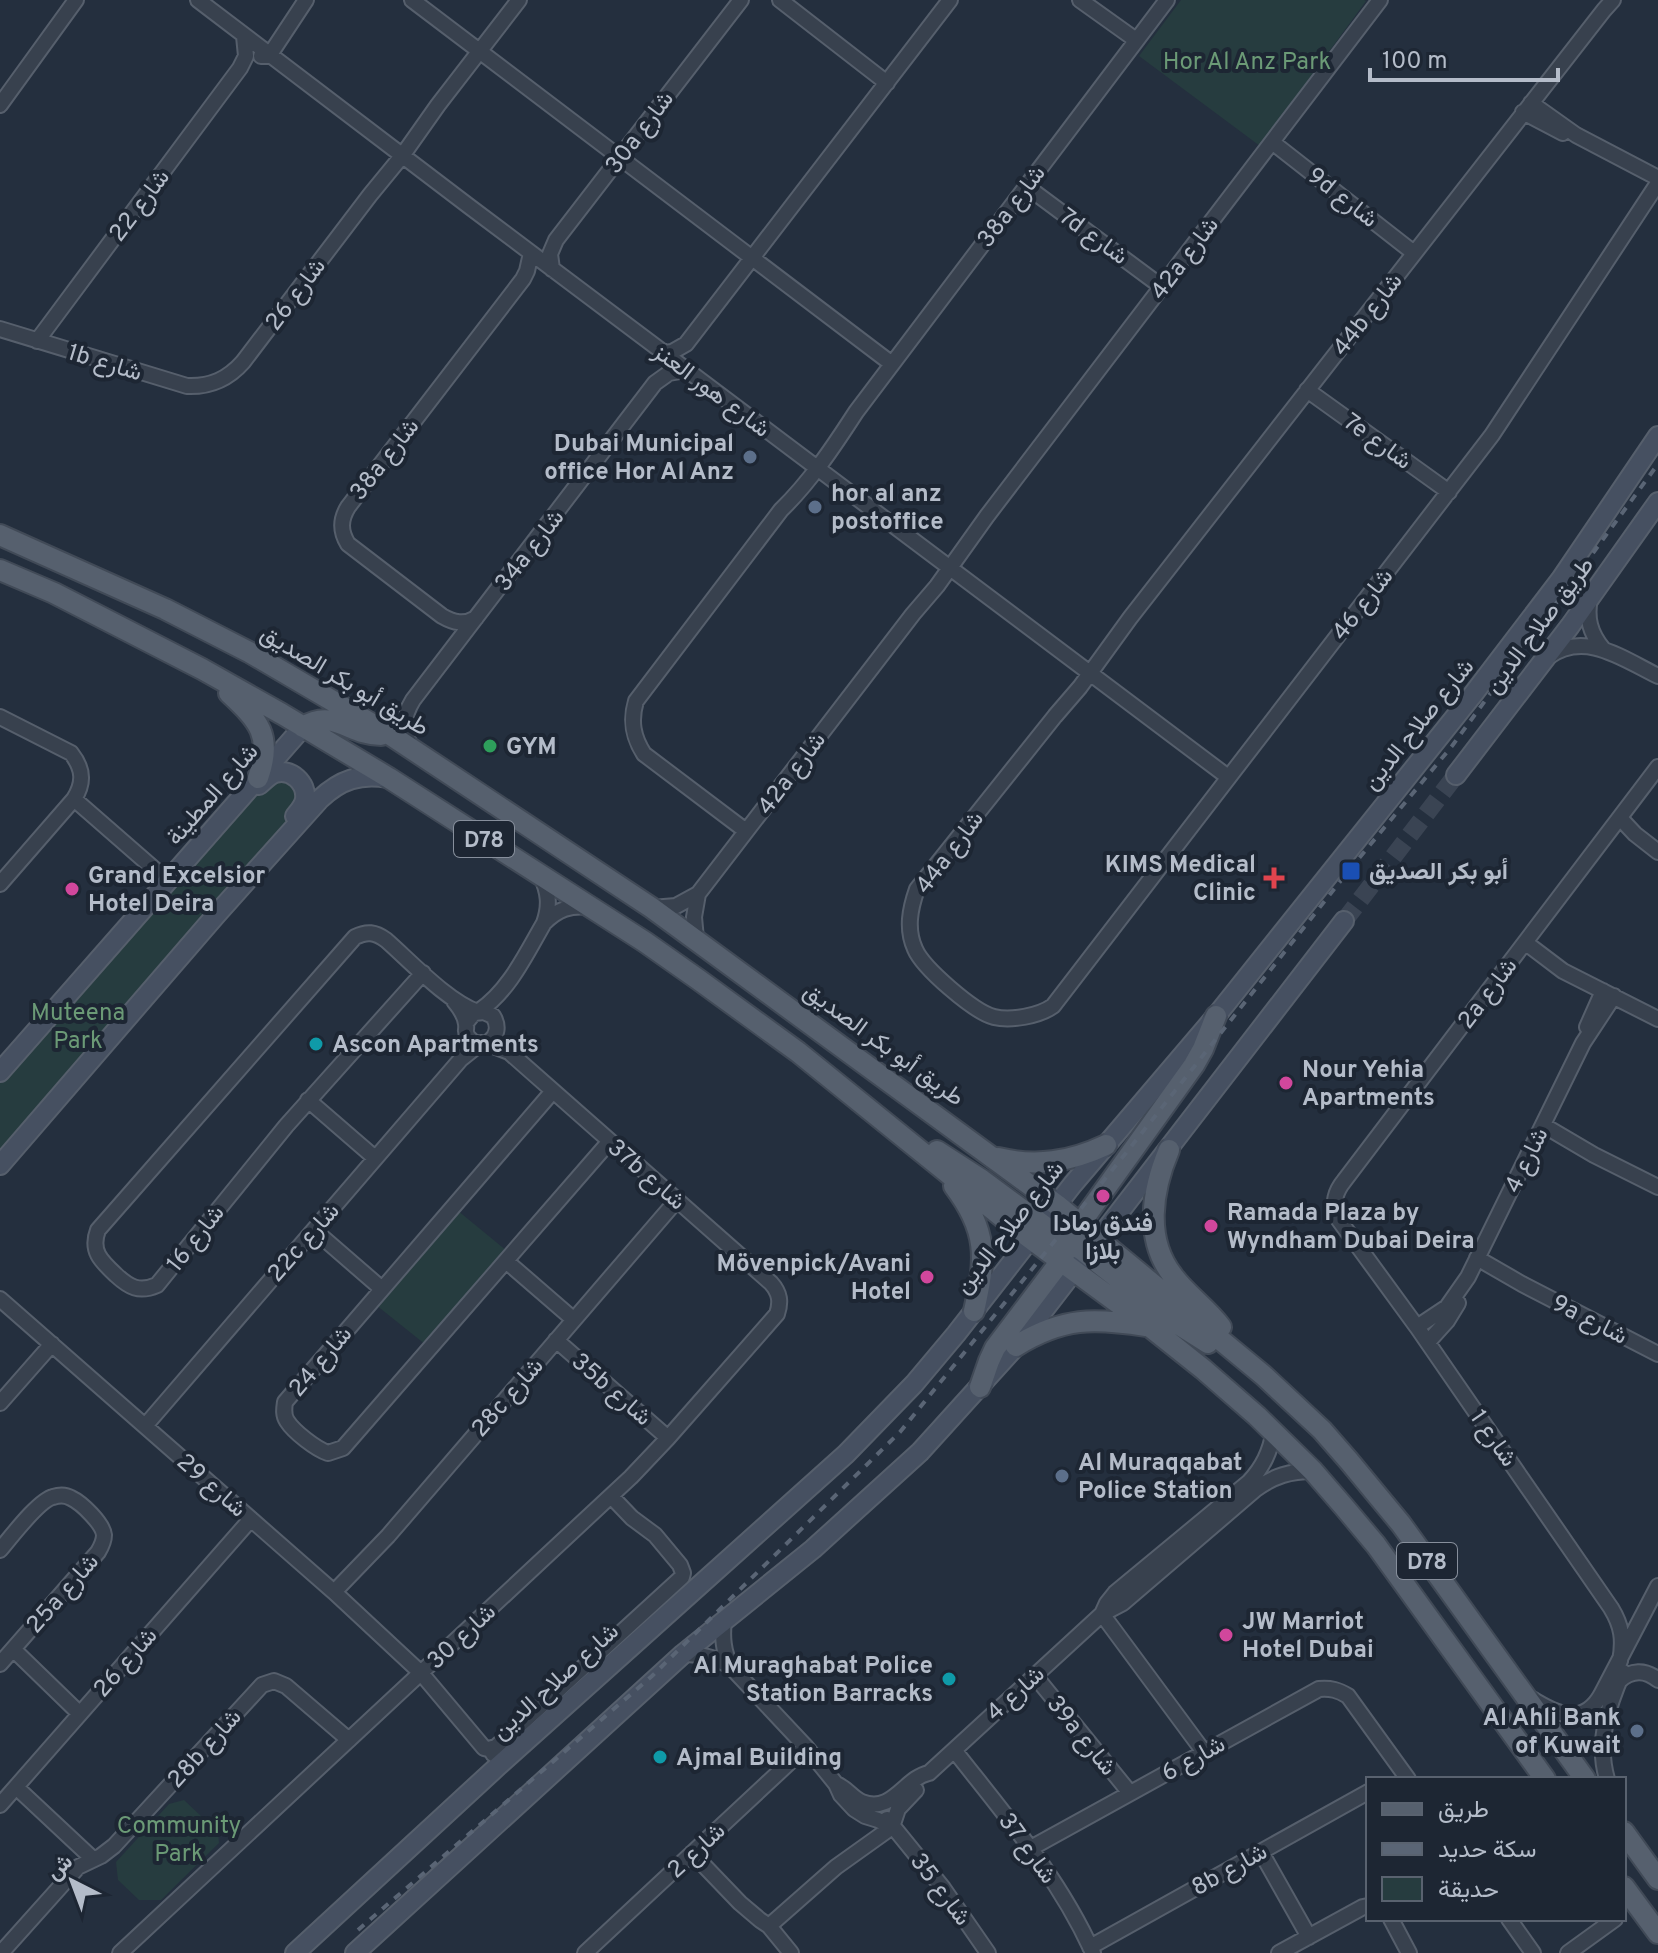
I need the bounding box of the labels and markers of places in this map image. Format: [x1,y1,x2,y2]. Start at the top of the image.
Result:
place label: Dubai Municipal office Hor Al Anz [544,430,734,488]
marker: Dubai Municipal office Hor Al Anz [741,448,759,466]
place label: hor al anz postoffice [831,480,944,538]
marker: hor al anz postoffice [806,498,824,516]
place label: GYM [506,733,557,763]
marker: GYM [481,737,499,755]
place label: KIMS Medical Clinic [1105,851,1256,909]
place label: أبو بكر الصديق [1369,857,1508,888]
marker: أبو بكر الصديق [1340,860,1362,882]
place label: Grand Excelsior Hotel Deira [88,862,265,920]
marker: KIMS Medical Clinic [1263,867,1285,889]
marker: Grand Excelsior Hotel Deira [63,880,81,898]
place label: Ascon Apartments [332,1031,539,1061]
marker: Ascon Apartments [307,1035,325,1053]
place label: Nour Yehia Apartments [1302,1056,1435,1114]
marker: Nour Yehia Apartments [1277,1074,1295,1092]
marker: فندق رمادا بلازا [1094,1187,1112,1205]
place label: Ramada Plaza by Wyndham Dubai Deira [1227,1199,1475,1257]
place label: فندق رمادا بلازا [1053,1210,1153,1268]
marker: Ramada Plaza by Wyndham Dubai Deira [1202,1217,1220,1235]
place label: Mövenpick/Avani Hotel [717,1250,911,1308]
marker: Mövenpick/Avani Hotel [918,1268,936,1286]
place label: Al Muraqqabat Police Station [1078,1449,1242,1507]
marker: Al Muraqqabat Police Station [1053,1467,1071,1485]
place label: JW Marriot Hotel Dubai [1242,1608,1374,1666]
marker: JW Marriot Hotel Dubai [1217,1626,1235,1644]
place label: Al Muraghabat Police Station Barracks [693,1652,933,1710]
marker: Al Muraghabat Police Station Barracks [940,1670,958,1688]
place label: Al Ahli Bank of Kuwait [1483,1704,1621,1762]
marker: Al Ahli Bank of Kuwait [1628,1722,1646,1740]
place label: Ajmal Building [676,1744,842,1774]
marker: Ajmal Building [651,1748,669,1766]

